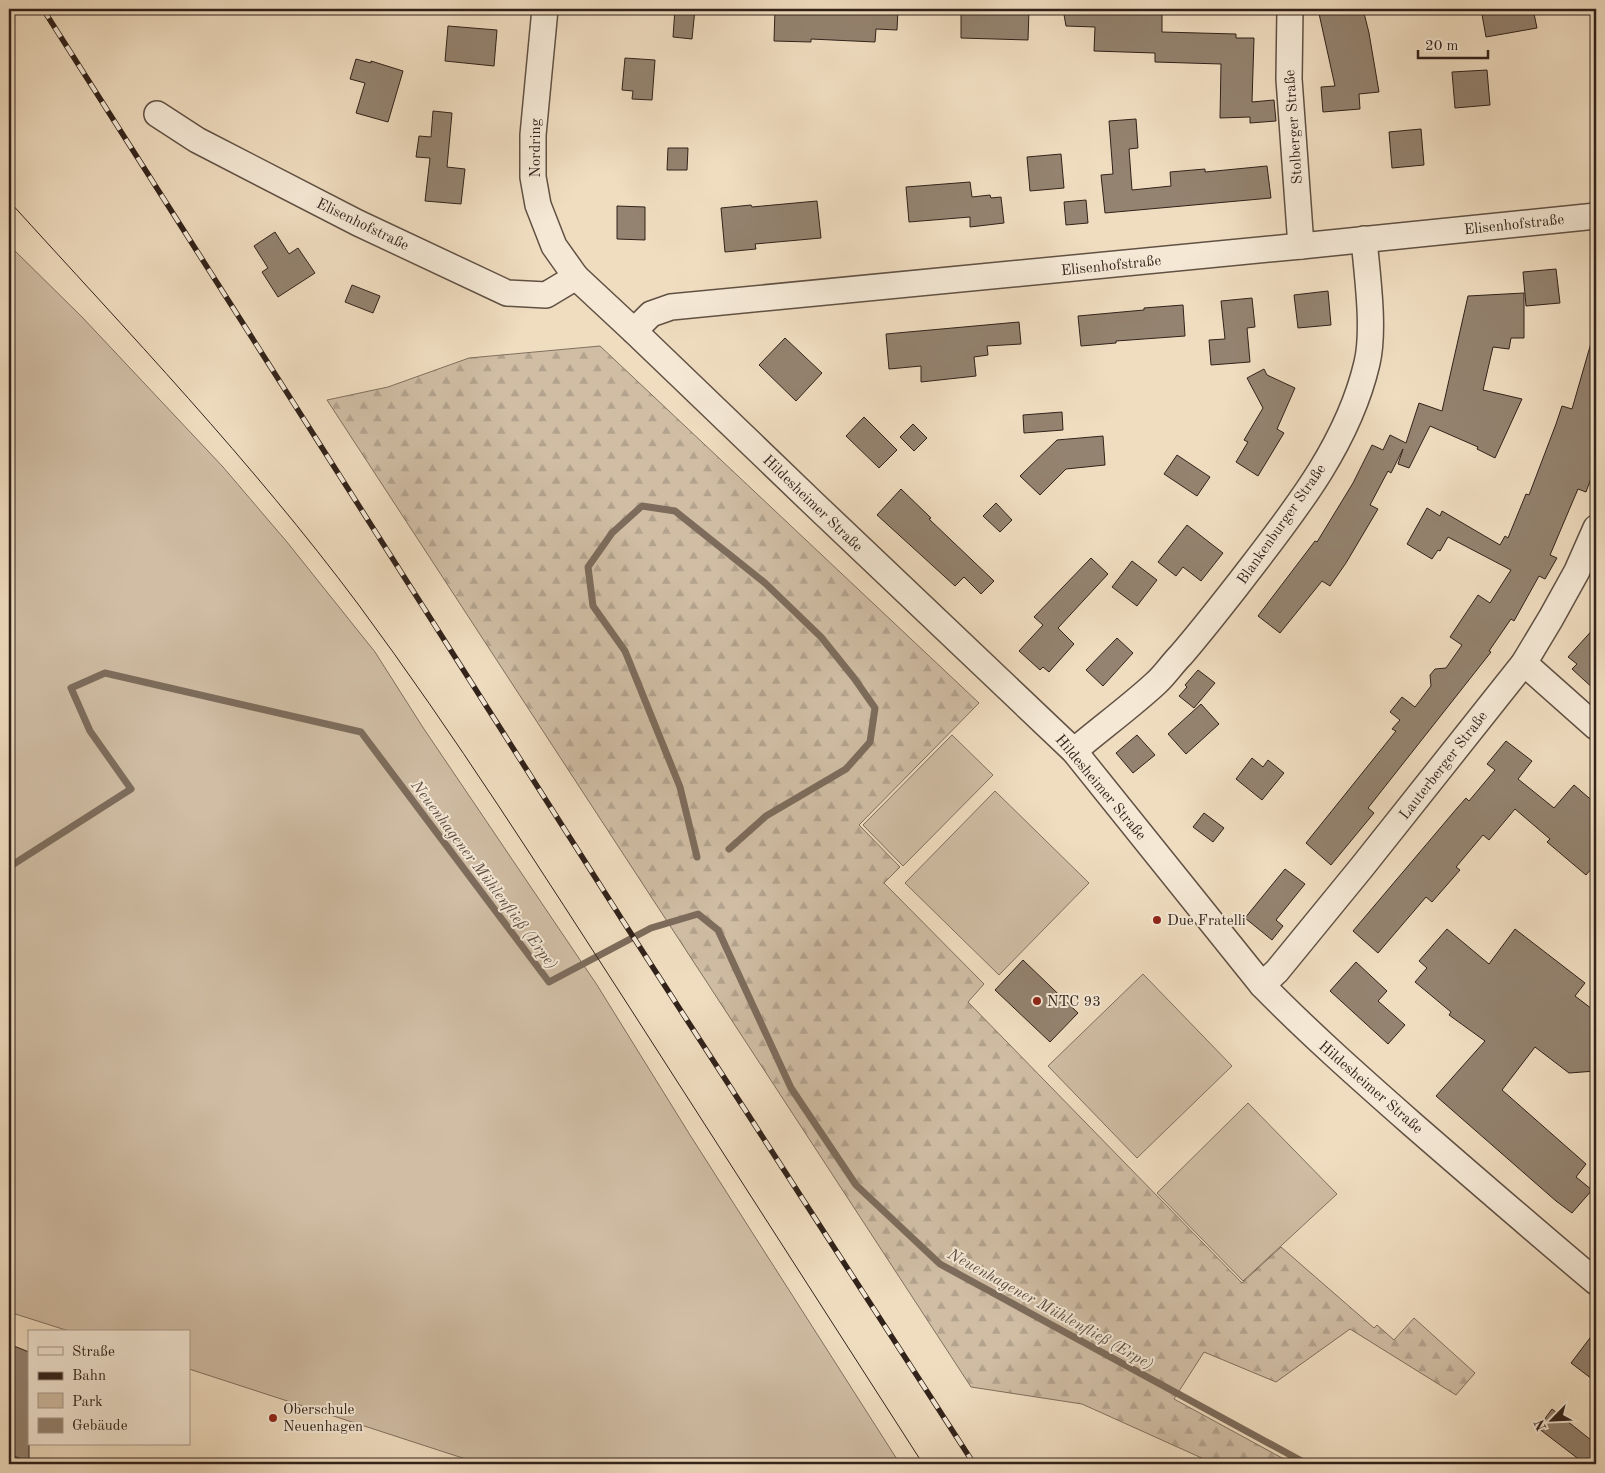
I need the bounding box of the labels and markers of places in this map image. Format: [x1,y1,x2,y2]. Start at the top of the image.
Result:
marker: Due Fratelli [1151,914,1163,926]
place label: Due Fratelli [1167,914,1246,929]
marker: NTC 93 [1031,995,1043,1007]
place label: NTC 93 [1047,995,1101,1010]
place label: Oberschule Neuenhagen [283,1403,363,1435]
marker: Oberschule Neuenhagen [267,1412,279,1424]

